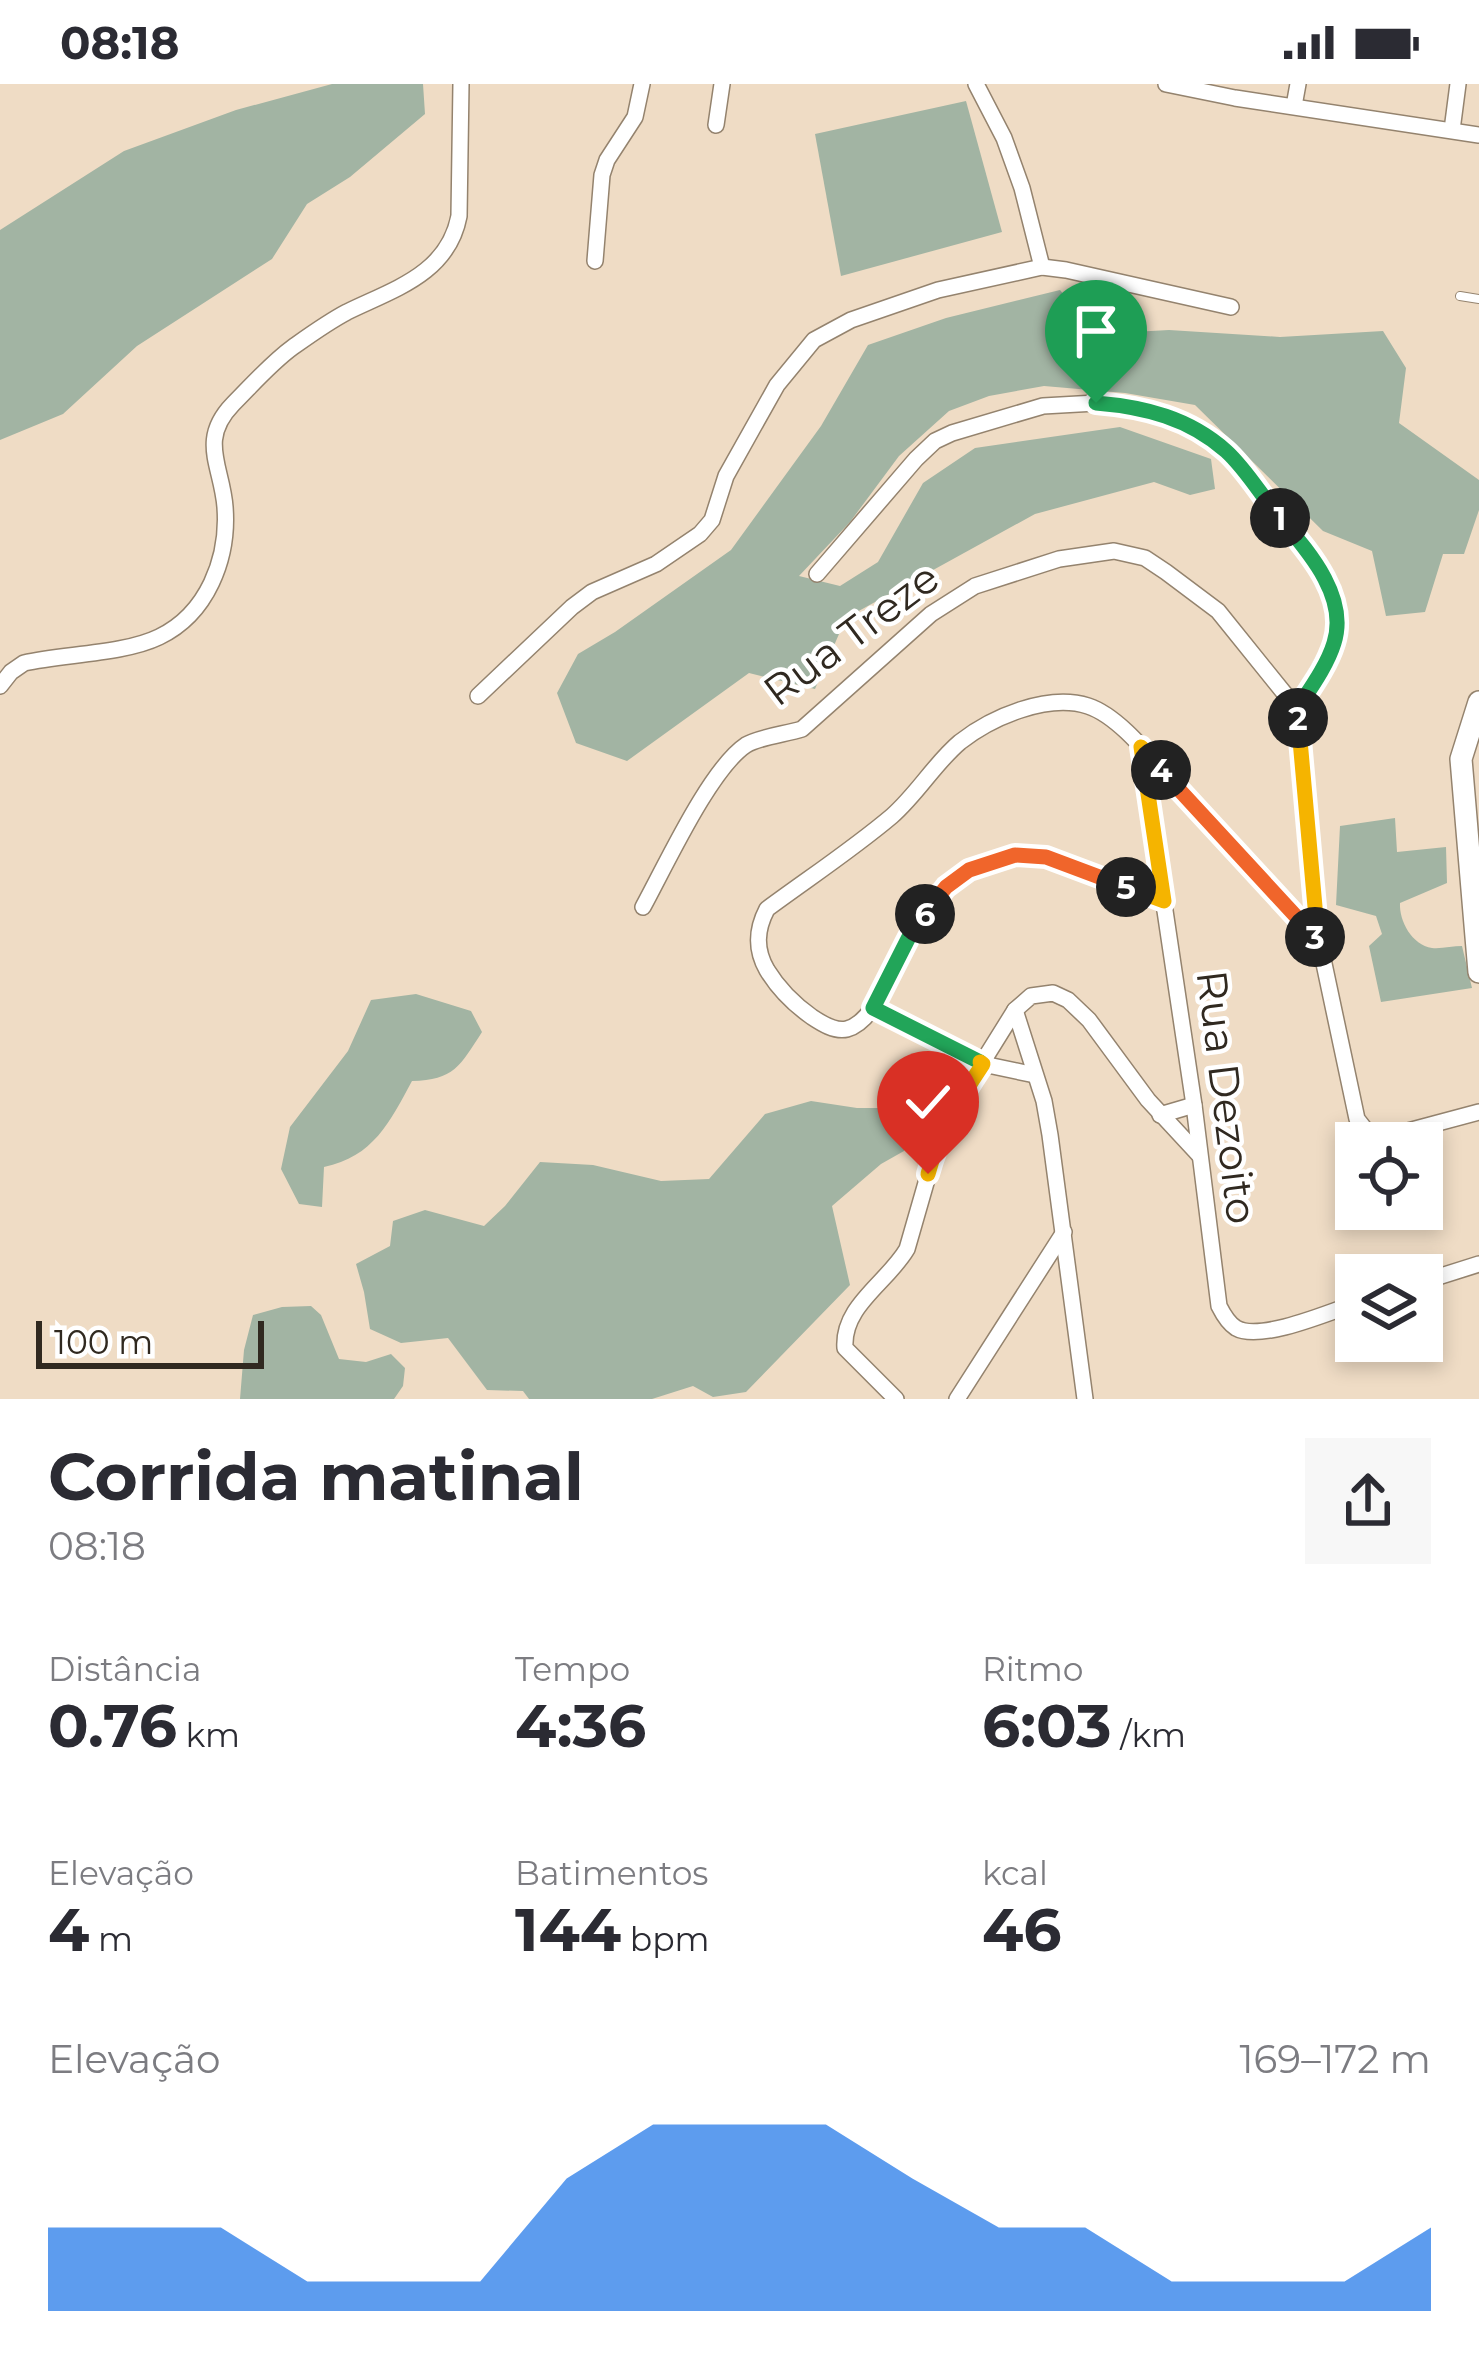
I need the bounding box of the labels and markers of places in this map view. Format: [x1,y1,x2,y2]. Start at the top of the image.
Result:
pin [1045,280,1147,403]
pin: 1 [1250,488,1310,548]
pin: 2 [1268,688,1328,748]
pin: 4 [1131,740,1191,800]
pin: 5 [1096,857,1156,917]
pin: 6 [895,884,955,944]
pin: 3 [1285,907,1345,967]
pin [877,1051,979,1174]

